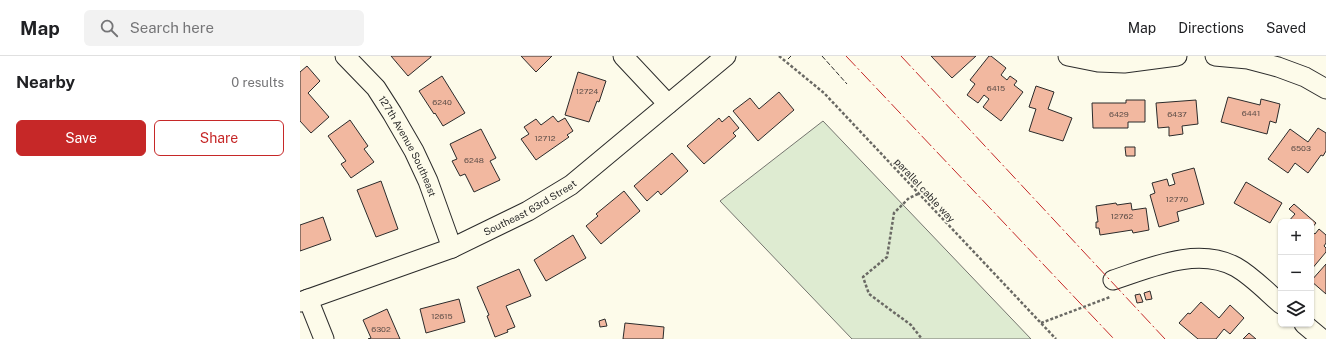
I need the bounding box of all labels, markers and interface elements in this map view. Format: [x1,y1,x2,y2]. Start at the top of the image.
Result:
search box [84,10,364,46]
text: Map [20,17,60,39]
icon: search [98,17,120,39]
text: Search here [130,19,214,36]
text: Map [1128,20,1156,36]
text: Directions [1178,20,1244,36]
text: Saved [1266,20,1306,36]
text: Nearby [16,72,75,92]
text: 0 results [231,75,284,90]
house number: 6415 [987,83,1005,93]
house number: 12724 [576,86,598,96]
street label: 127th Avenue Southeast [376,93,439,198]
house number: 6240 [432,97,452,107]
house number: 6441 [1242,108,1260,118]
house number: 6429 [1109,109,1129,119]
house number: 6437 [1167,109,1187,119]
button: Save [16,120,146,156]
button: Share [154,120,284,156]
house number: 12712 [534,133,556,143]
house number: 6503 [1291,143,1311,153]
house number: 6248 [464,155,484,165]
street label: parallel cable way [892,155,958,225]
street label: Southeast 63rd Street [481,177,579,238]
house number: 12770 [1166,194,1188,204]
house number: 12762 [1111,211,1133,221]
map controls [1278,219,1314,327]
button: + [1278,219,1314,255]
button: − [1278,255,1314,291]
button: layers [1278,291,1314,327]
house number: 12615 [431,311,453,321]
house number: 6302 [371,324,391,334]

